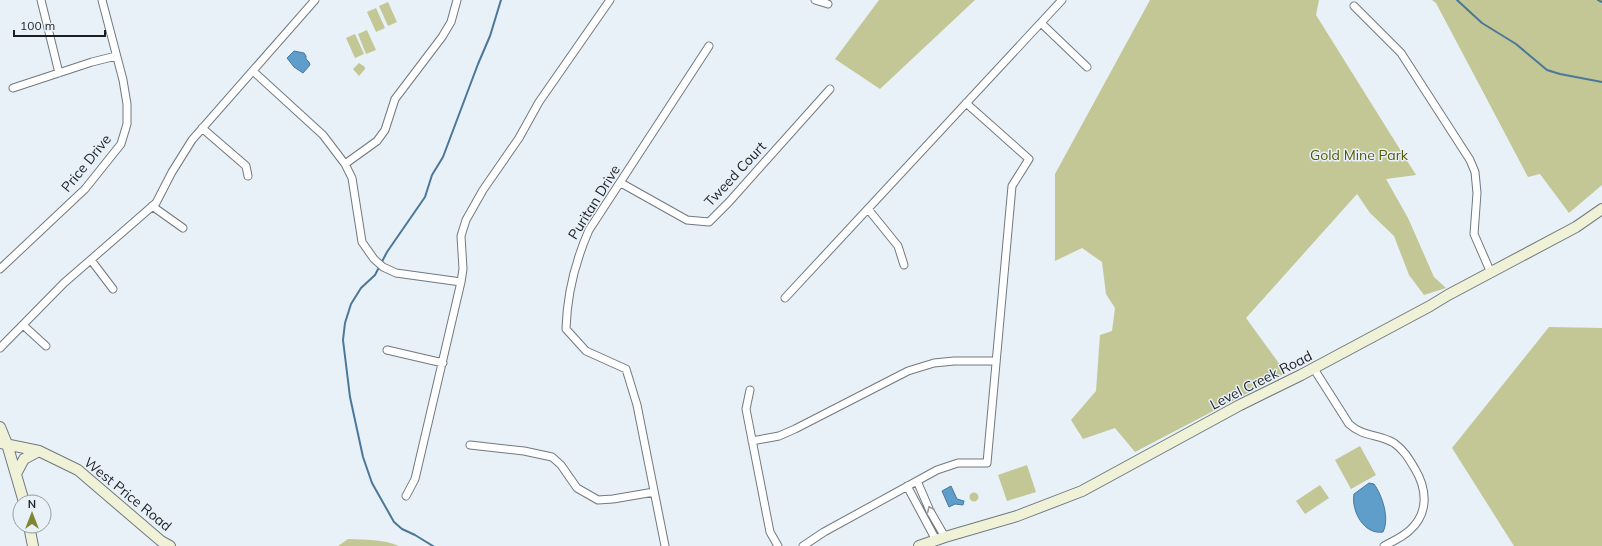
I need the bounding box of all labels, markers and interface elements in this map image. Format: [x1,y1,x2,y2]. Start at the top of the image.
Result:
scale bar [14,12,105,38]
text: 100 m [20,18,55,33]
street label: Price Drive [57,130,115,196]
street label: Tweed Court [700,138,770,210]
park label: Gold Mine Park [1310,146,1409,164]
street label: Puritan Drive [564,161,624,243]
street label: Level Creek Road [1207,347,1315,413]
street label: West Price Road [81,453,175,535]
north arrow [12,494,52,534]
text: N [28,497,36,511]
one-way arrow [927,506,935,514]

